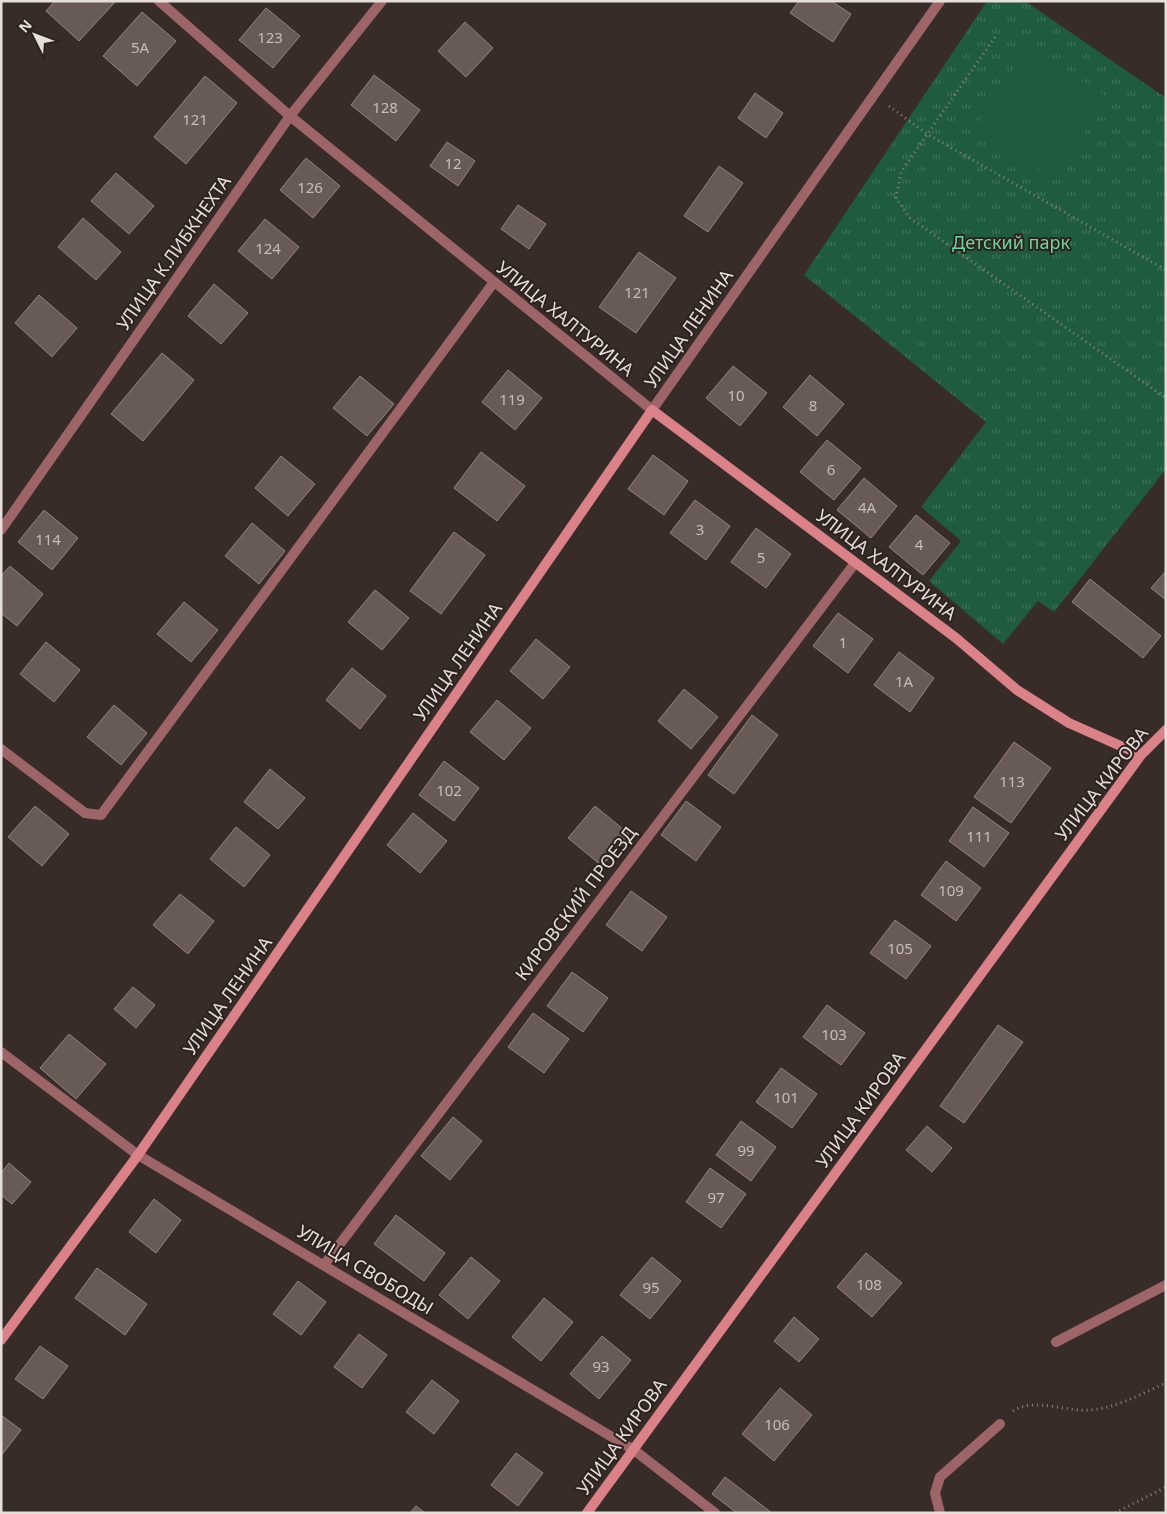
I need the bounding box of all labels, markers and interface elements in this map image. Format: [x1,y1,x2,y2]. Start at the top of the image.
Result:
north arrow [10,10,60,60]
text: N [14,15,36,37]
house number: 123 [257,27,283,47]
house number: 5А [131,37,150,57]
house number: 128 [372,97,398,117]
house number: 121 [182,109,208,129]
house number: 12 [444,153,462,173]
street label: УЛИЦА К.ЛИБКНЕХТА [111,170,236,335]
house number: 126 [297,177,323,197]
park label: Детский парк [952,230,1070,254]
house number: 124 [255,238,281,258]
street label: УЛИЦА ХАЛТУРИНА [492,255,640,381]
street label: УЛИЦА ЛЕНИНА [638,264,738,392]
house number: 121 [624,282,650,302]
house number: 10 [727,385,745,405]
house number: 119 [499,389,525,409]
house number: 8 [809,395,817,415]
house number: 6 [827,459,835,479]
house number: 4А [858,497,877,517]
street label: УЛИЦА ХАЛТУРИНА [811,503,962,625]
house number: 3 [696,519,704,539]
house number: 114 [35,529,61,549]
house number: 4 [915,534,924,554]
house number: 5 [757,547,765,567]
street label: УЛИЦА ЛЕНИНА [407,597,507,725]
house number: 1 [839,632,847,652]
house number: 1А [895,671,914,691]
street label: УЛИЦА КИРОВА [1049,721,1153,845]
house number: 113 [999,771,1025,791]
house number: 102 [436,780,462,800]
street label: КИРОВСКИЙ ПРОЕЗД [509,821,641,985]
house number: 111 [966,826,992,846]
house number: 109 [938,880,964,900]
street label: УЛИЦА ЛЕНИНА [177,931,277,1059]
house number: 105 [887,938,913,958]
house number: 103 [821,1024,847,1044]
street label: УЛИЦА КИРОВА [810,1046,911,1172]
house number: 101 [773,1087,799,1107]
house number: 99 [737,1140,755,1160]
house number: 97 [707,1187,725,1207]
street label: УЛИЦА СВОБОДЫ [293,1219,438,1319]
house number: 108 [856,1274,882,1294]
house number: 95 [642,1277,660,1297]
house number: 93 [592,1356,610,1376]
street label: УЛИЦА КИРОВА [571,1373,672,1499]
house number: 106 [764,1414,790,1434]

